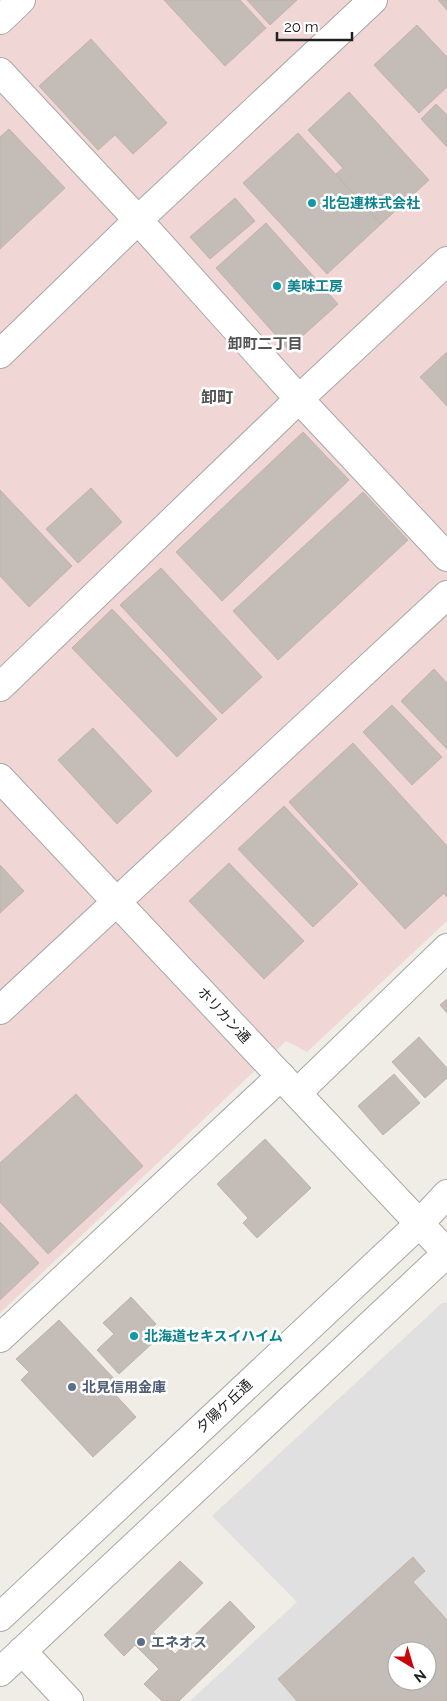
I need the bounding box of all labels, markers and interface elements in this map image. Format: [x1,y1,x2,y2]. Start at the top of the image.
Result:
scale bar [277,10,352,42]
text: 20 m [284,18,319,36]
place label: 北包連株式会社 [322,195,420,211]
marker: 北包連株式会社 [306,197,318,209]
place label: 美味工房 [287,278,343,294]
marker: 美味工房 [271,280,283,292]
district label: 卸町二丁目 [227,335,303,353]
district label: 卸町 [201,388,233,407]
street label: ホリカン通 [194,984,254,1046]
place label: 北海道セキスイハイム [144,1328,283,1344]
marker: 北海道セキスイハイム [128,1330,140,1342]
street label: 夕陽ケ丘通 [193,1376,255,1436]
place label: 北見信用金庫 [82,1379,166,1395]
marker: 北見信用金庫 [66,1381,78,1393]
place label: エネオス [151,1634,207,1650]
marker: エネオス [135,1636,147,1648]
north arrow [387,1641,437,1691]
text: N [411,1667,429,1686]

